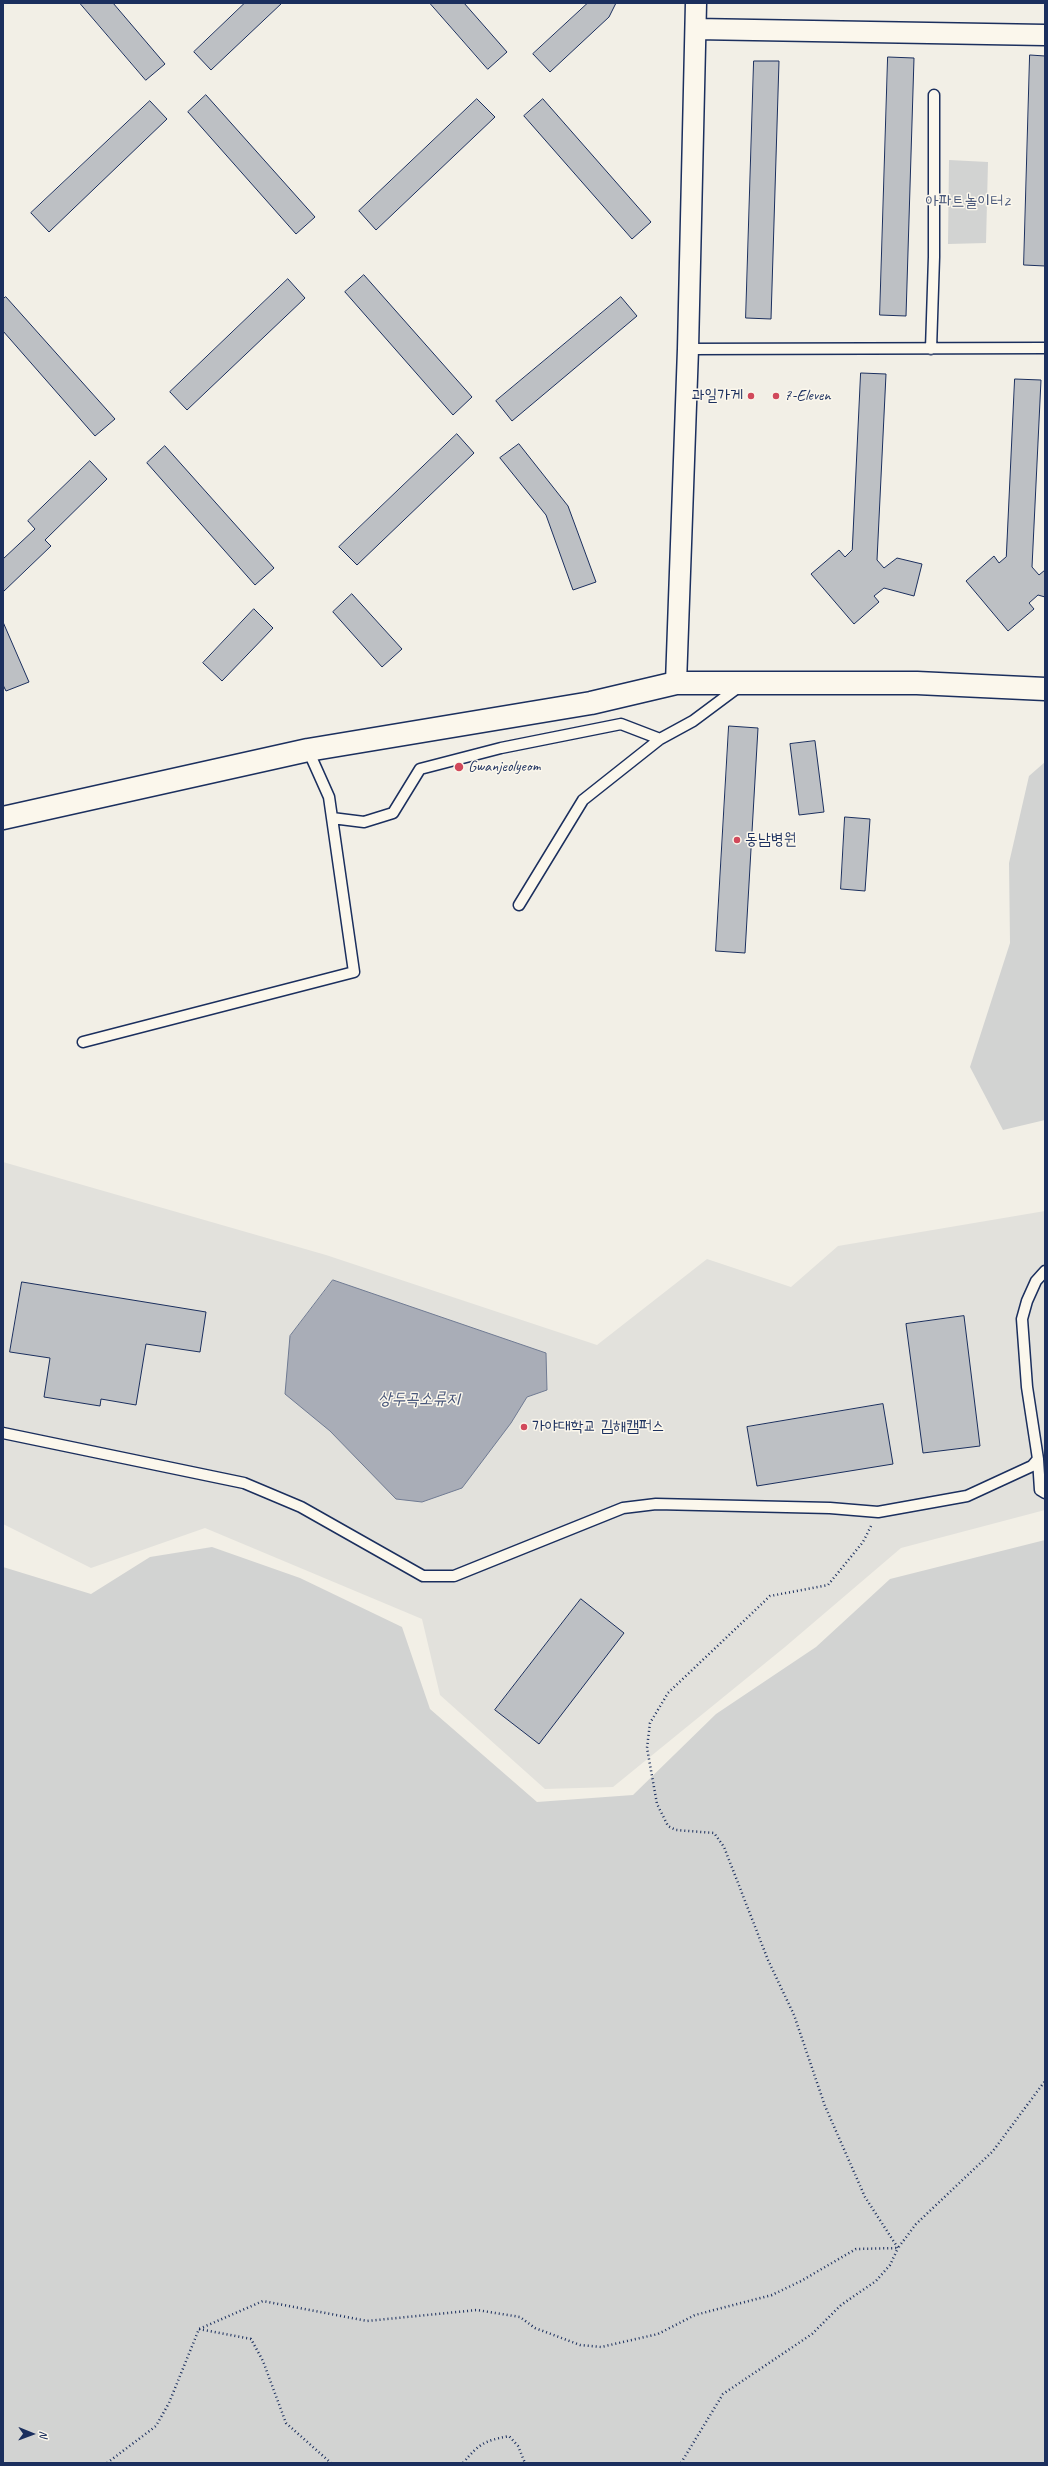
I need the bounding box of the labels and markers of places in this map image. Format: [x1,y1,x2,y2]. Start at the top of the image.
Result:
place label: 과일가게 [692,386,743,406]
place label: 7-Eleven [784,386,830,406]
marker: 과일가게 [746,391,756,401]
marker: 7-Eleven [771,391,781,401]
place label: Gwanjeolyeom [468,757,540,777]
marker: Gwanjeolyeom [453,761,465,773]
place label: 동남병원 [745,830,796,850]
marker: 동남병원 [732,835,742,845]
place label: 가야대학교 김해캠퍼스 [532,1417,665,1437]
marker: 가야대학교 김해캠퍼스 [519,1422,529,1432]

